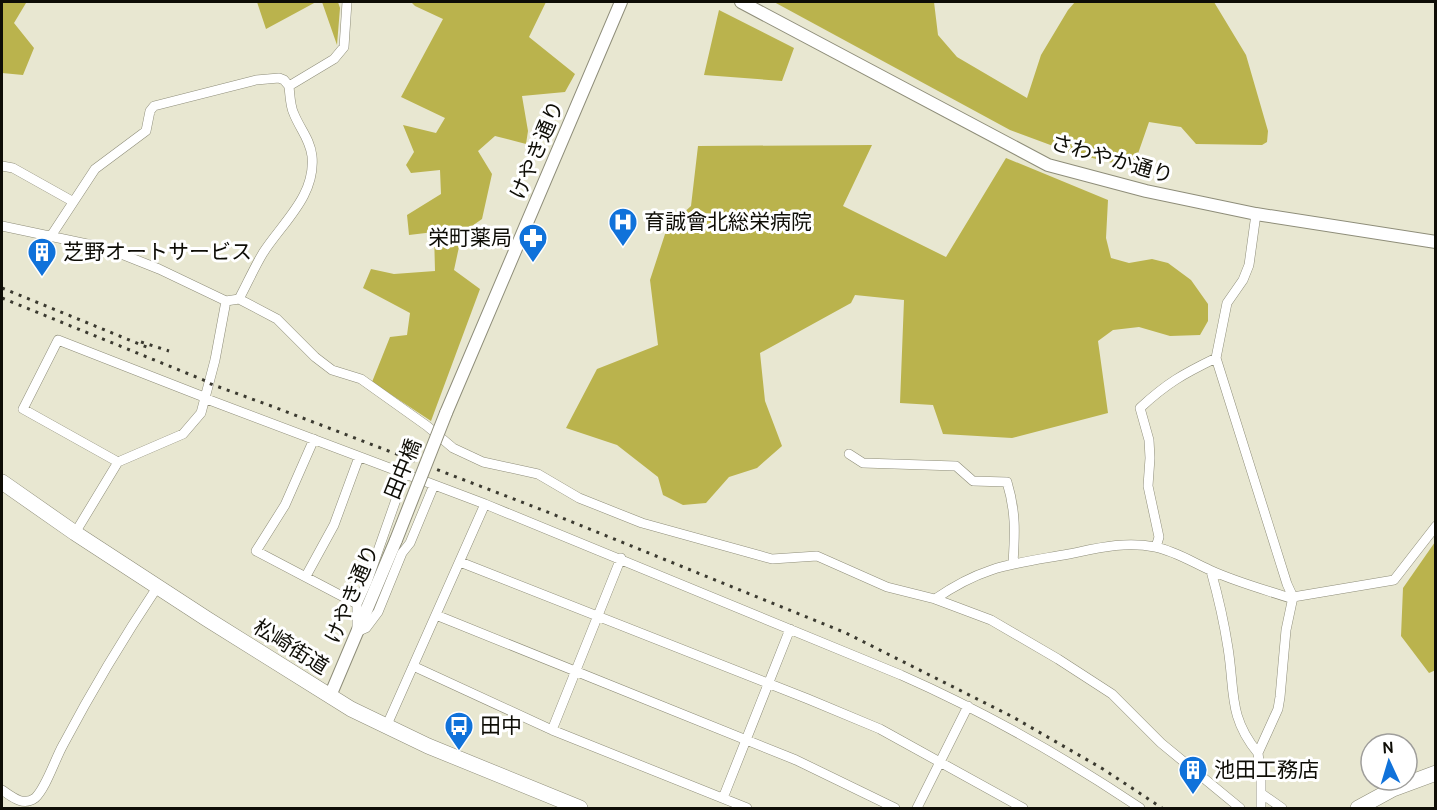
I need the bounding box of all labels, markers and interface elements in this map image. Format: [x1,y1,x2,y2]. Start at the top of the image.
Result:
street label: けやき通り [505,97,569,203]
street label: さわやか通り [1048,129,1176,188]
hospital icon: 育誠會北総栄病院 [607,206,639,248]
place label: 育誠會北総栄病院 [644,209,812,234]
pharmacy icon: 栄町薬局 [517,222,549,264]
place label: 栄町薬局 [428,225,512,250]
building icon: 芝野オートサービス [26,236,58,278]
place label: 芝野オートサービス [63,239,252,264]
street label: 田中橋 [379,435,426,503]
street label: けやき通り [320,541,384,647]
street label: 松崎街道 [249,614,334,679]
bus stop icon: 田中 [443,710,475,752]
place label: 田中 [480,713,522,738]
north arrow [1359,732,1419,792]
text: N [1382,738,1394,757]
building icon: 池田工務店 [1177,754,1209,796]
place label: 池田工務店 [1214,757,1319,782]

